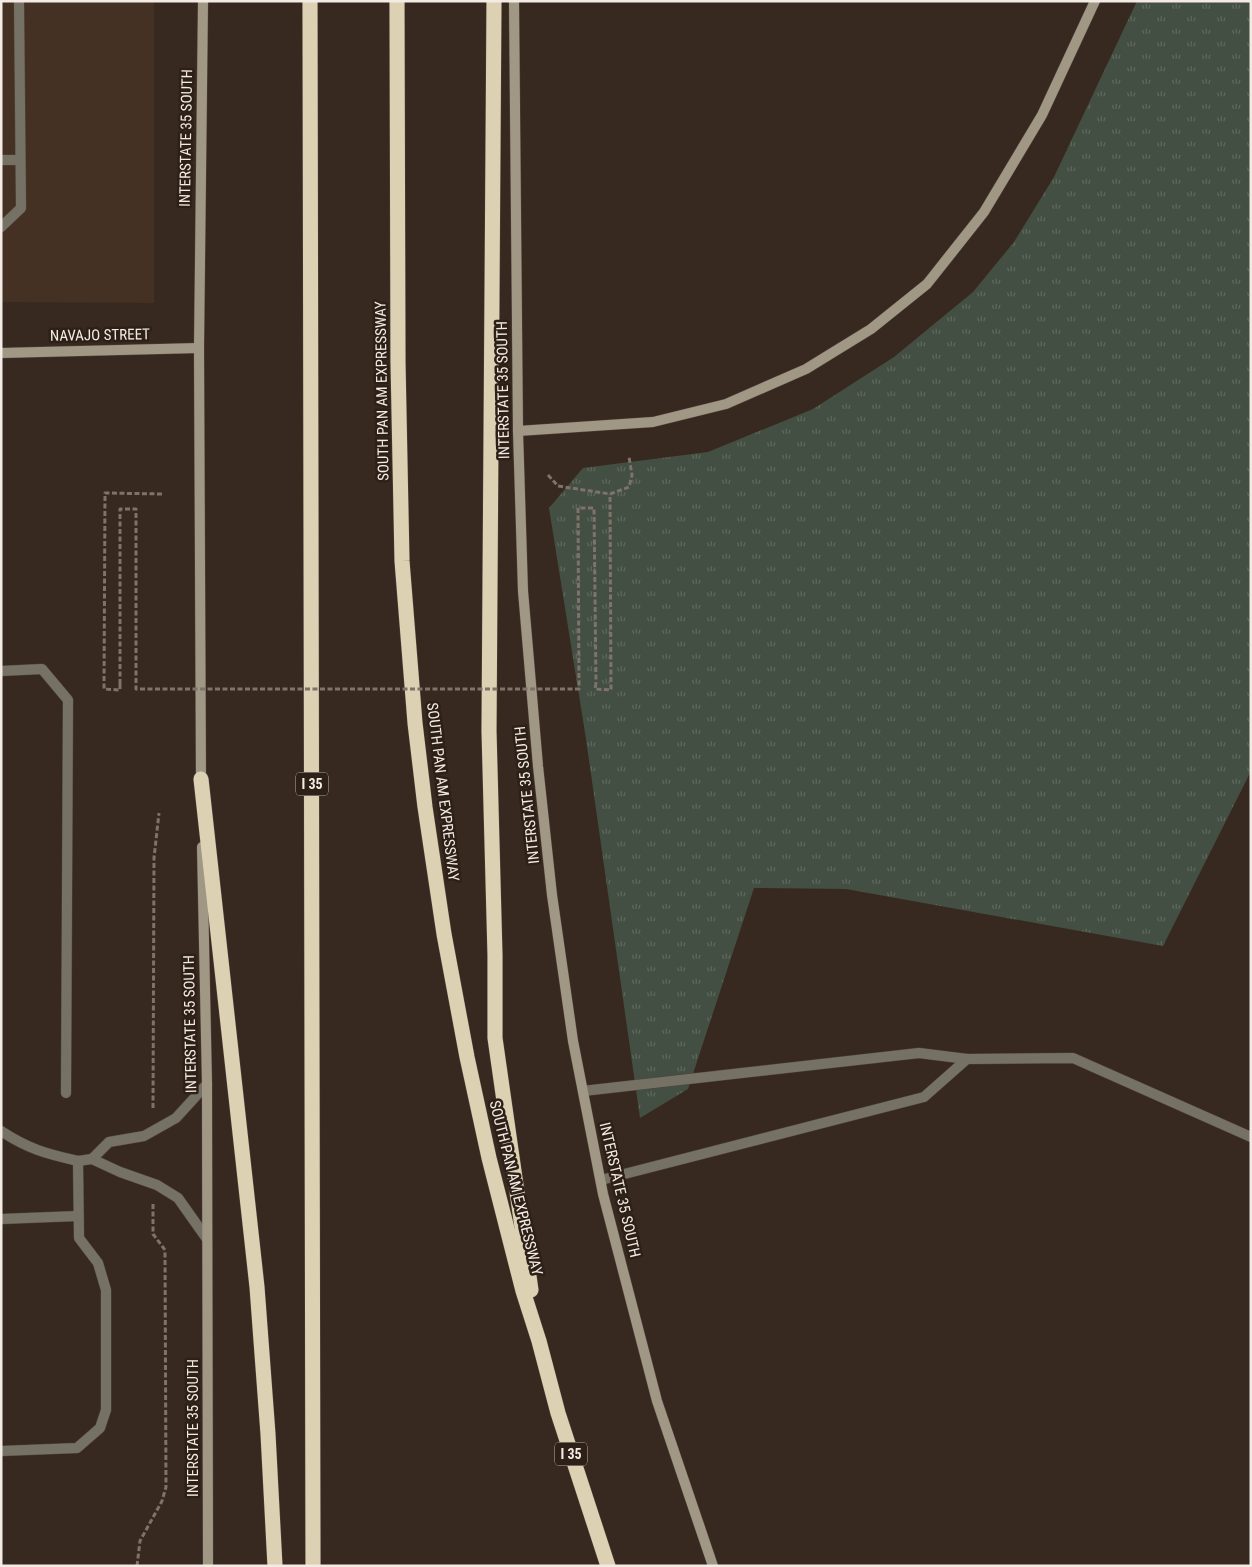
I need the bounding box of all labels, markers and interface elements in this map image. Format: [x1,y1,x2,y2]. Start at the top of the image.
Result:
street label: INTERSTATE 35 SOUTH [176,69,196,207]
street label: SOUTH PAN AM EXPRESSWAY [371,301,393,481]
street label: INTERSTATE 35 SOUTH [493,321,513,459]
street label: NAVAJO STREET [50,325,150,345]
street label: SOUTH PAN AM EXPRESSWAY [423,702,463,882]
street label: INTERSTATE 35 SOUTH [511,725,543,865]
road number: I 35 [296,772,328,796]
street label: INTERSTATE 35 SOUTH [180,955,200,1093]
street label: SOUTH PAN AM EXPRESSWAY [486,1099,547,1278]
street label: INTERSTATE 35 SOUTH [596,1121,644,1259]
street label: INTERSTATE 35 SOUTH [184,1359,202,1497]
road number: I 35 [555,1442,587,1466]

